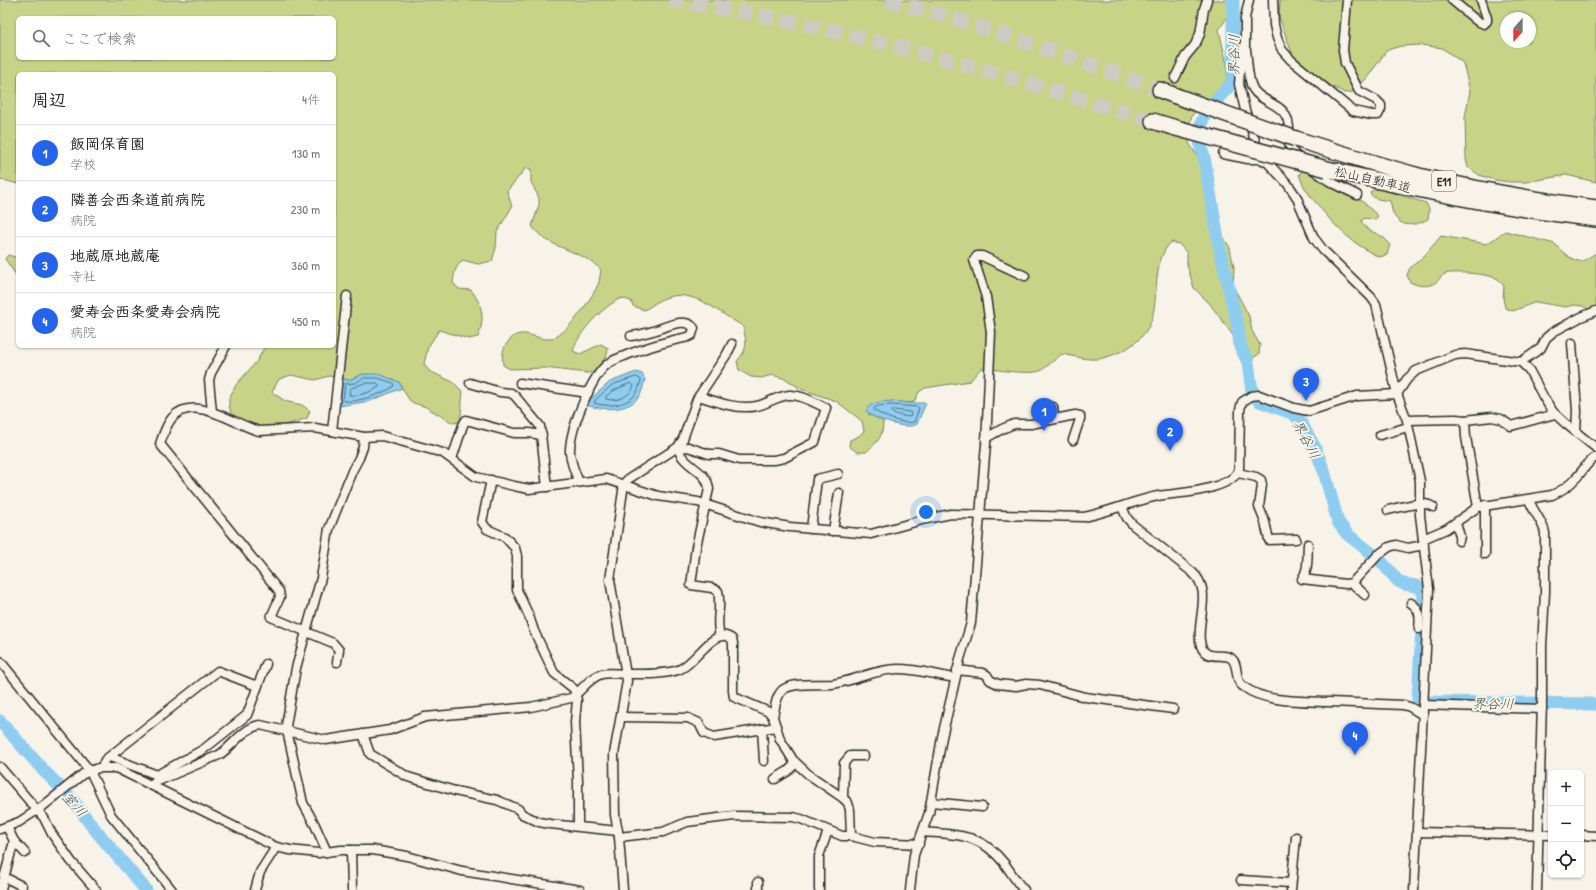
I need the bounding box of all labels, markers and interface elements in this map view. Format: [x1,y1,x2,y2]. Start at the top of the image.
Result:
north arrow [1500,12,1536,48]
search box [16,16,336,60]
icon: search [30,27,52,49]
text: ここで検索 [62,28,137,49]
water label: 界谷川 [1223,34,1243,76]
text: 周辺 [32,88,66,111]
text: 4件 [302,90,320,108]
text: 飯岡保育園 [70,133,145,154]
text: 1 [43,144,47,162]
text: 130 m [292,144,320,162]
text: 学校 [70,155,96,173]
street label: 松山自動車道 [1333,161,1413,197]
road number: E11 [1432,171,1456,191]
text: 隣善会西条道前病院 [70,189,205,210]
text: 2 [42,200,48,218]
text: 230 m [290,200,320,218]
text: 病院 [70,211,96,229]
text: 地蔵原地蔵庵 [70,245,160,266]
text: 3 [42,256,48,274]
text: 360 m [291,256,320,274]
text: 寺社 [70,267,96,285]
text: 愛寿会西条愛寿会病院 [70,301,220,322]
text: 4 [43,312,47,330]
text: 450 m [292,312,320,330]
text: 病院 [70,323,96,341]
pin: 3 [1293,368,1319,401]
pin: 1 [1031,398,1057,431]
water label: 界谷川 [1289,416,1325,462]
pin: 2 [1157,418,1183,451]
your location [916,502,936,522]
water label: 界谷川 [1472,693,1514,713]
pin: 4 [1342,722,1368,755]
map controls [1548,770,1584,878]
button: + [1548,770,1584,806]
water label: 室川 [59,787,91,821]
button: − [1548,806,1584,842]
button: locate [1548,842,1584,878]

